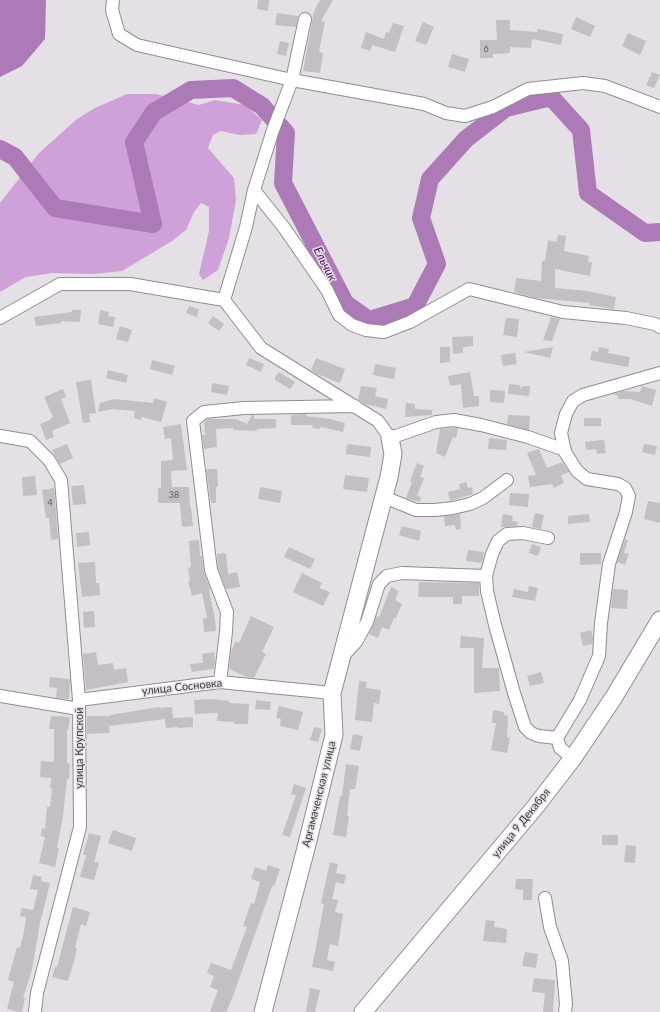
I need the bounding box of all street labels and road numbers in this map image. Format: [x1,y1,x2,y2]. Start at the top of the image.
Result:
street label: улица Сосновка [141,676,223,698]
street label: улица Крупской [72,707,86,789]
street label: Аргамаченская улица [299,739,339,849]
street label: улица 9 Декабря [489,786,553,860]

